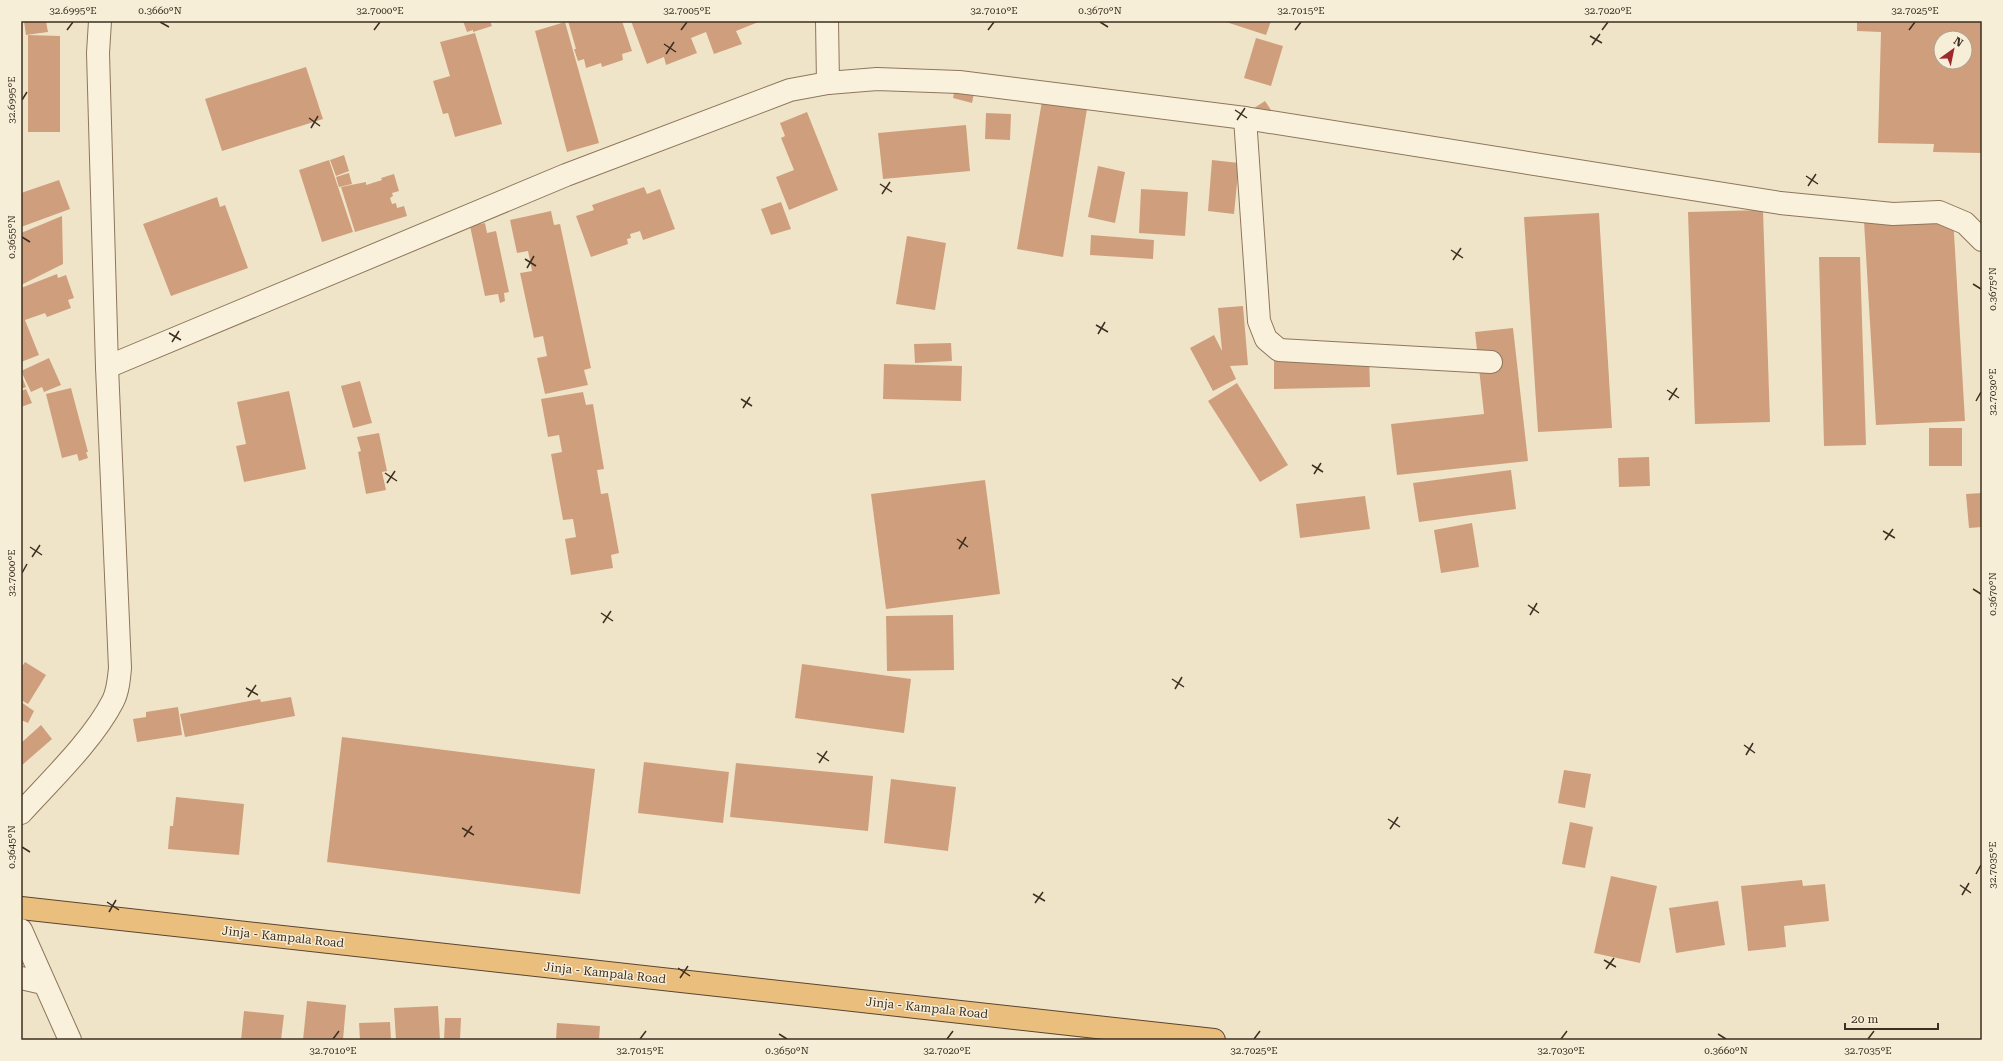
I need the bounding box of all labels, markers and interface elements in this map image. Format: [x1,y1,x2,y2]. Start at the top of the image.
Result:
text: 32.6995°E [49,5,97,16]
text: 0.3660°N [138,5,182,16]
text: 32.7000°E [356,5,404,16]
text: 32.7005°E [663,5,711,16]
text: 32.7010°E [970,5,1018,16]
text: 0.3670°N [1078,5,1122,16]
text: 32.7015°E [1277,5,1325,16]
text: 32.7020°E [1584,5,1632,16]
text: 32.7025°E [1891,5,1939,16]
north arrow [1933,30,1973,70]
text: N [1951,34,1966,50]
text: 32.6995°E [6,76,17,124]
text: 0.3655°N [6,215,17,259]
text: 0.3675°N [1987,267,1998,311]
text: 32.7030°E [1987,368,1998,416]
text: 32.7000°E [6,549,17,597]
text: 0.3670°N [1987,572,1998,616]
text: 0.3645°N [6,825,17,869]
text: 32.7035°E [1987,841,1998,889]
street label: Jinja - Kampala Road [221,924,345,950]
street label: Jinja - Kampala Road [543,960,667,986]
street label: Jinja - Kampala Road [865,995,989,1021]
scale bar [1845,1005,1938,1031]
text: 20 m [1851,1012,1878,1026]
text: 32.7010°E [309,1045,357,1056]
text: 32.7015°E [616,1045,664,1056]
text: 0.3650°N [765,1045,809,1056]
text: 32.7020°E [923,1045,971,1056]
text: 32.7025°E [1230,1045,1278,1056]
text: 32.7030°E [1537,1045,1585,1056]
text: 0.3660°N [1704,1045,1748,1056]
text: 32.7035°E [1844,1045,1892,1056]

